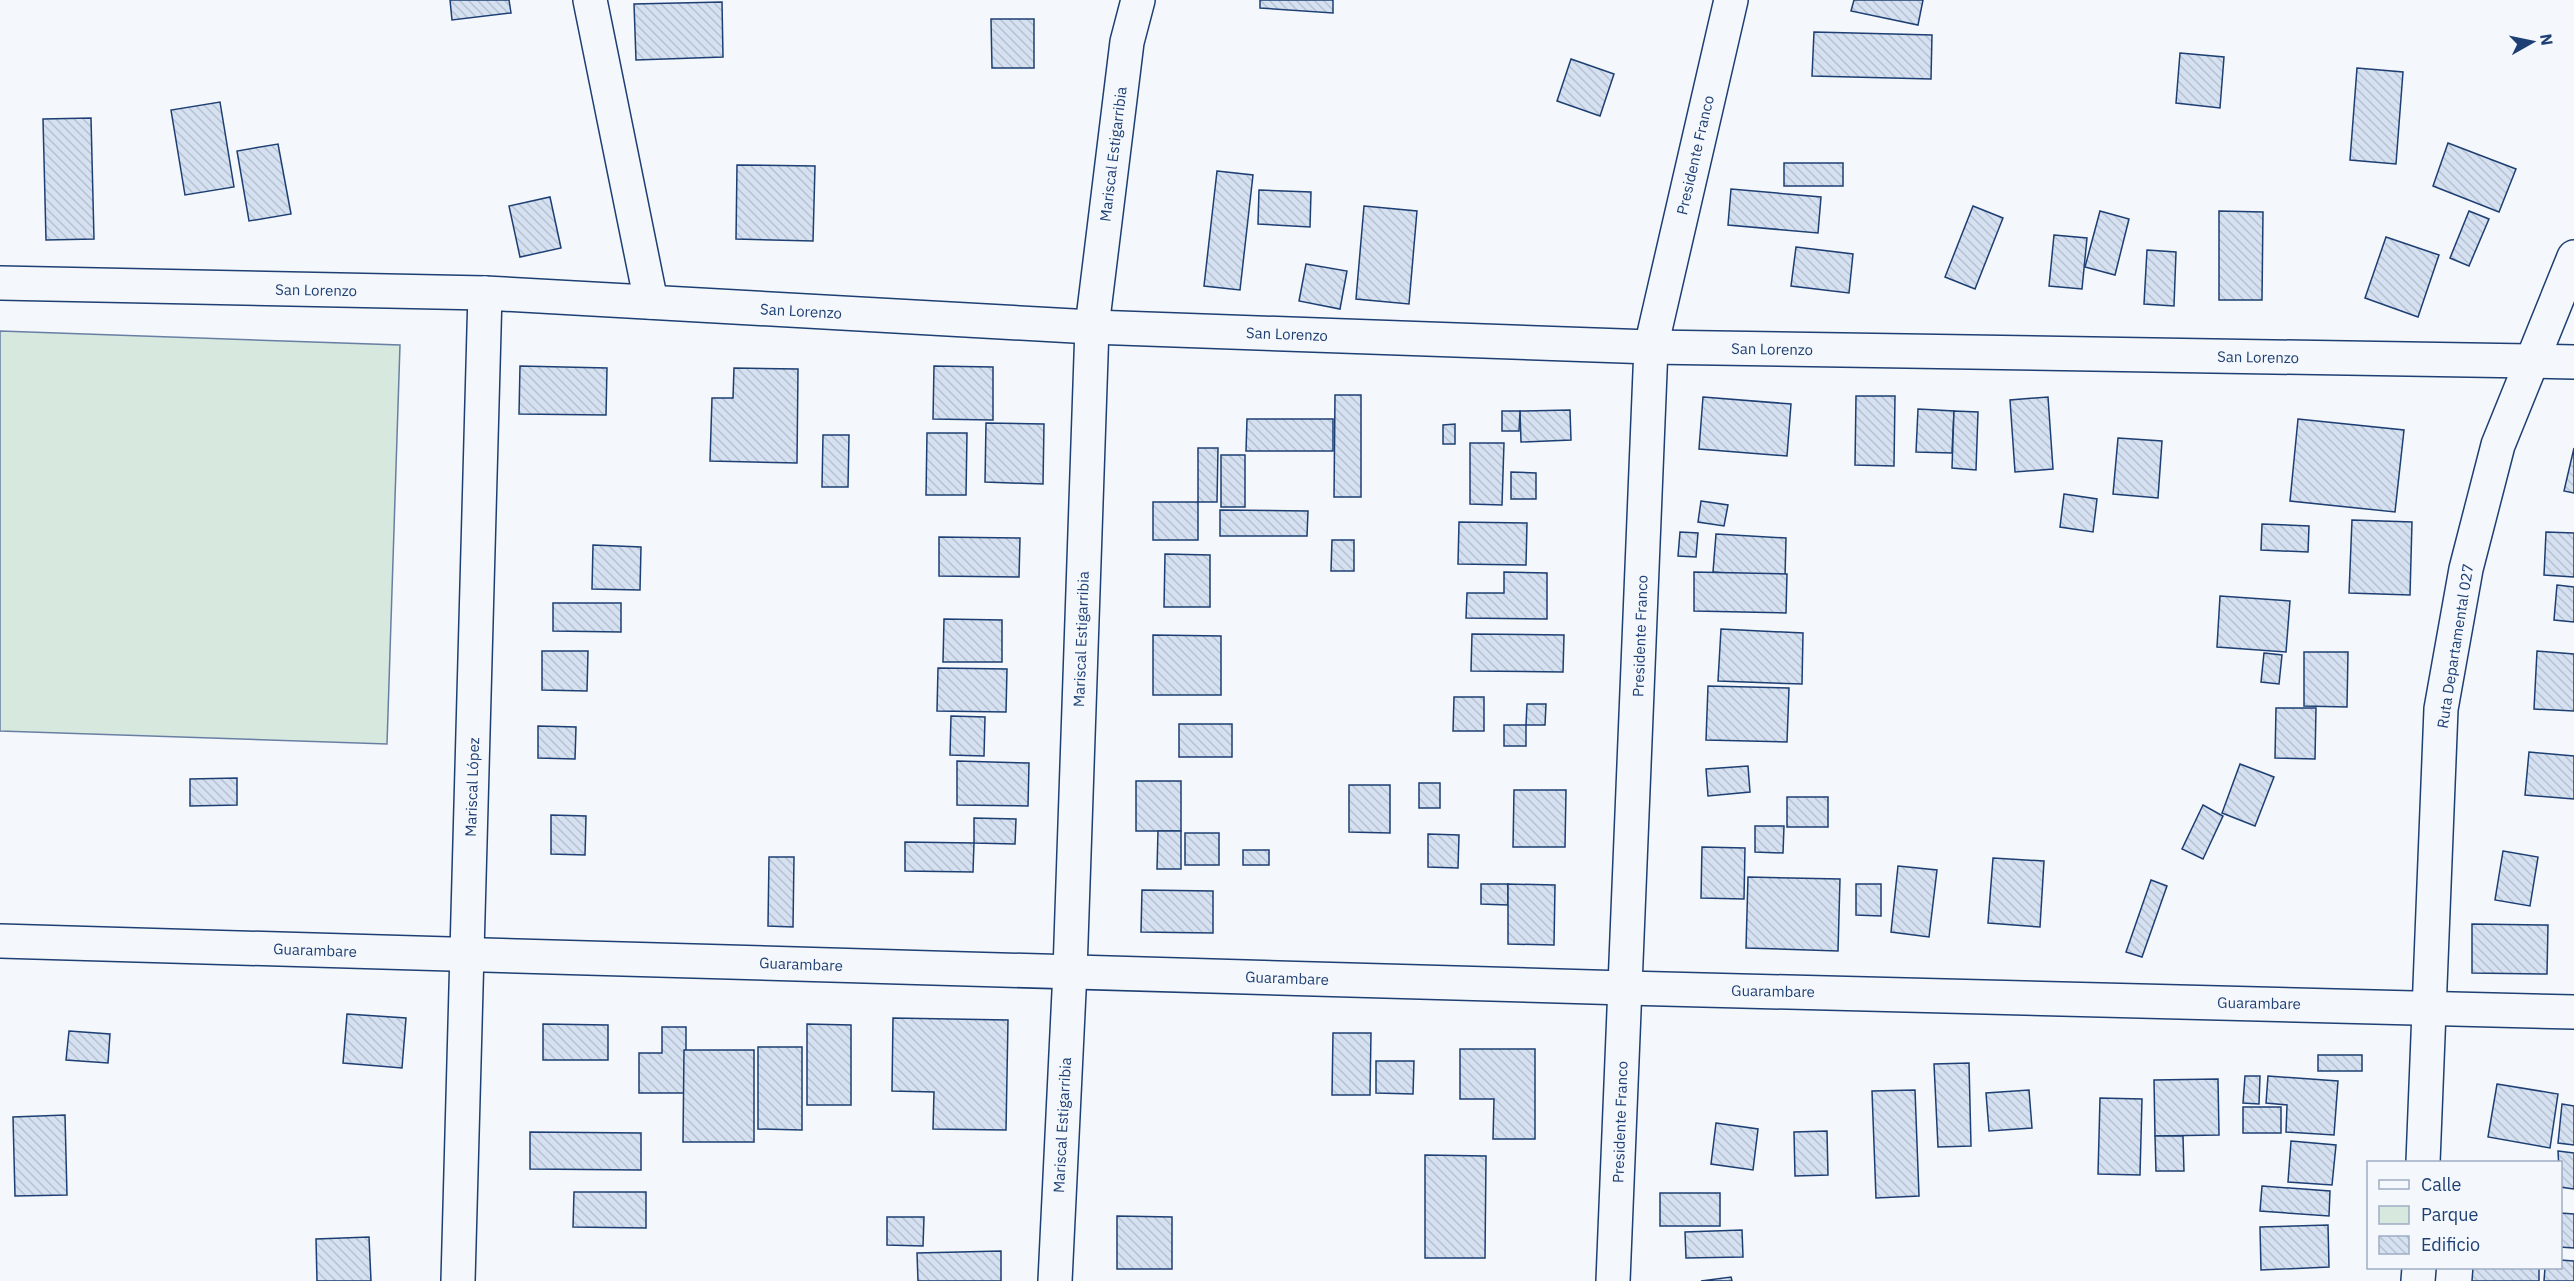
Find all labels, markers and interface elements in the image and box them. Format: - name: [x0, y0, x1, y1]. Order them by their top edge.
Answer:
- north arrow: [2502, 12, 2562, 72]
- text: N: [2536, 32, 2558, 47]
- street label: Mariscal Estigarribia: [1095, 85, 1131, 223]
- street label: Presidente Franco: [1672, 93, 1718, 217]
- street label: San Lorenzo: [275, 280, 357, 300]
- street label: San Lorenzo: [760, 299, 842, 323]
- street label: San Lorenzo: [1246, 323, 1328, 345]
- street label: San Lorenzo: [1731, 339, 1813, 359]
- street label: San Lorenzo: [2217, 347, 2299, 367]
- street label: Ruta Departamental 027: [2433, 562, 2477, 730]
- street label: Mariscal Estigarribia: [1069, 571, 1093, 707]
- street label: Presidente Franco: [1628, 575, 1652, 697]
- street label: Mariscal López: [461, 737, 483, 837]
- street label: Guarambare: [273, 939, 357, 961]
- street label: Guarambare: [759, 953, 843, 975]
- street label: Guarambare: [1245, 967, 1329, 989]
- street label: Guarambare: [1731, 981, 1815, 1001]
- street label: Guarambare: [2217, 993, 2301, 1013]
- street label: Mariscal Estigarribia: [1049, 1057, 1075, 1193]
- street label: Presidente Franco: [1608, 1061, 1632, 1183]
- legend: [2367, 1161, 2562, 1269]
- text: Calle: [2421, 1173, 2461, 1196]
- text: Parque: [2421, 1203, 2479, 1226]
- text: Edificio: [2421, 1233, 2480, 1256]

